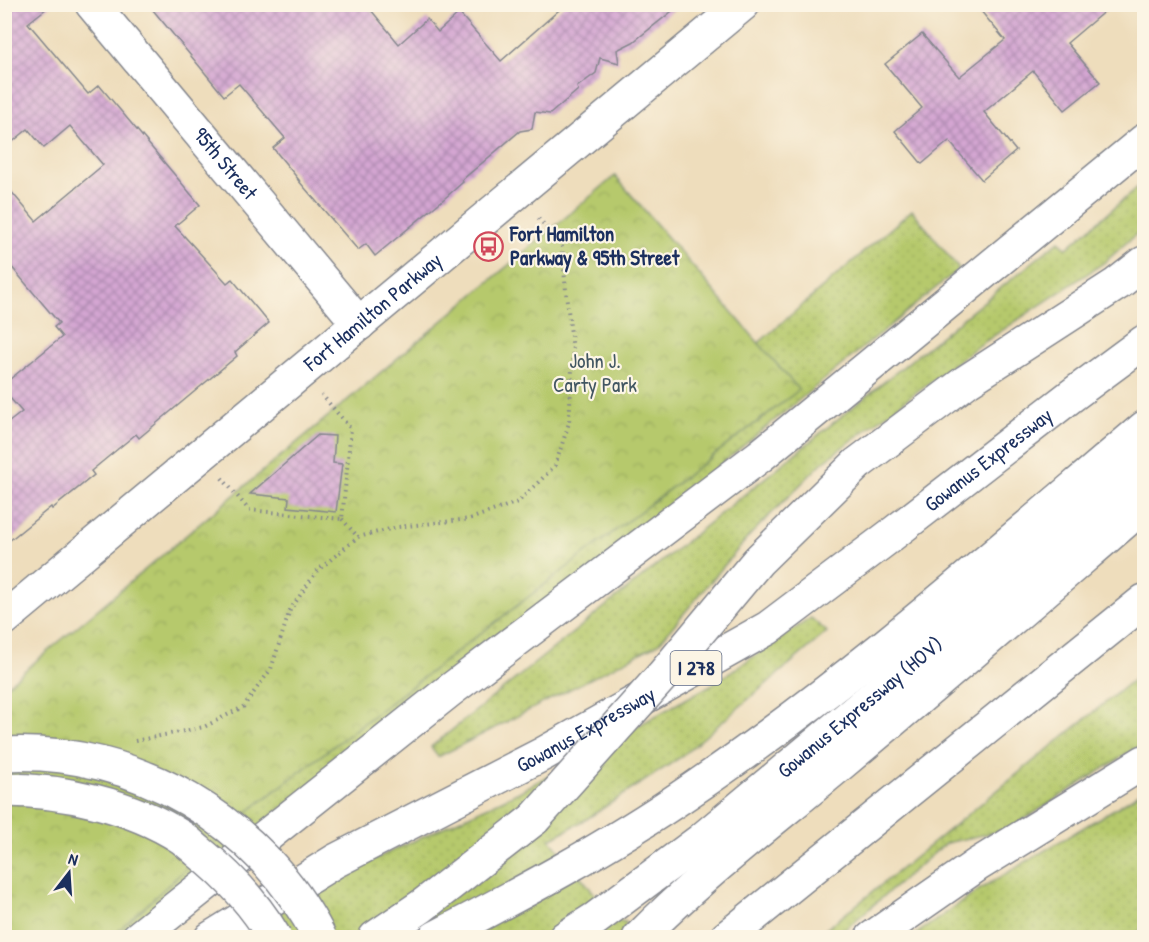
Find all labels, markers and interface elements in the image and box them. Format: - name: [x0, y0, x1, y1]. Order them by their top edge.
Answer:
- street label: 95th Street: [187, 121, 265, 206]
- place label: Fort Hamilton Parkway & 95th Street: [509, 219, 680, 273]
- bus stop icon: Fort Hamilton Parkway & 95th Street: [473, 230, 505, 262]
- street label: Fort Hamilton Parkway: [297, 246, 448, 378]
- park label: John J. Carty Park: [553, 346, 637, 399]
- street label: Gowanus Expressway: [918, 401, 1058, 518]
- street label: Gowanus Expressway (HOV): [771, 629, 949, 785]
- road number: I 278: [670, 651, 722, 685]
- street label: Gowanus Expressway: [511, 679, 660, 779]
- north arrow: [39, 843, 99, 903]
- text: N: [66, 847, 81, 871]

